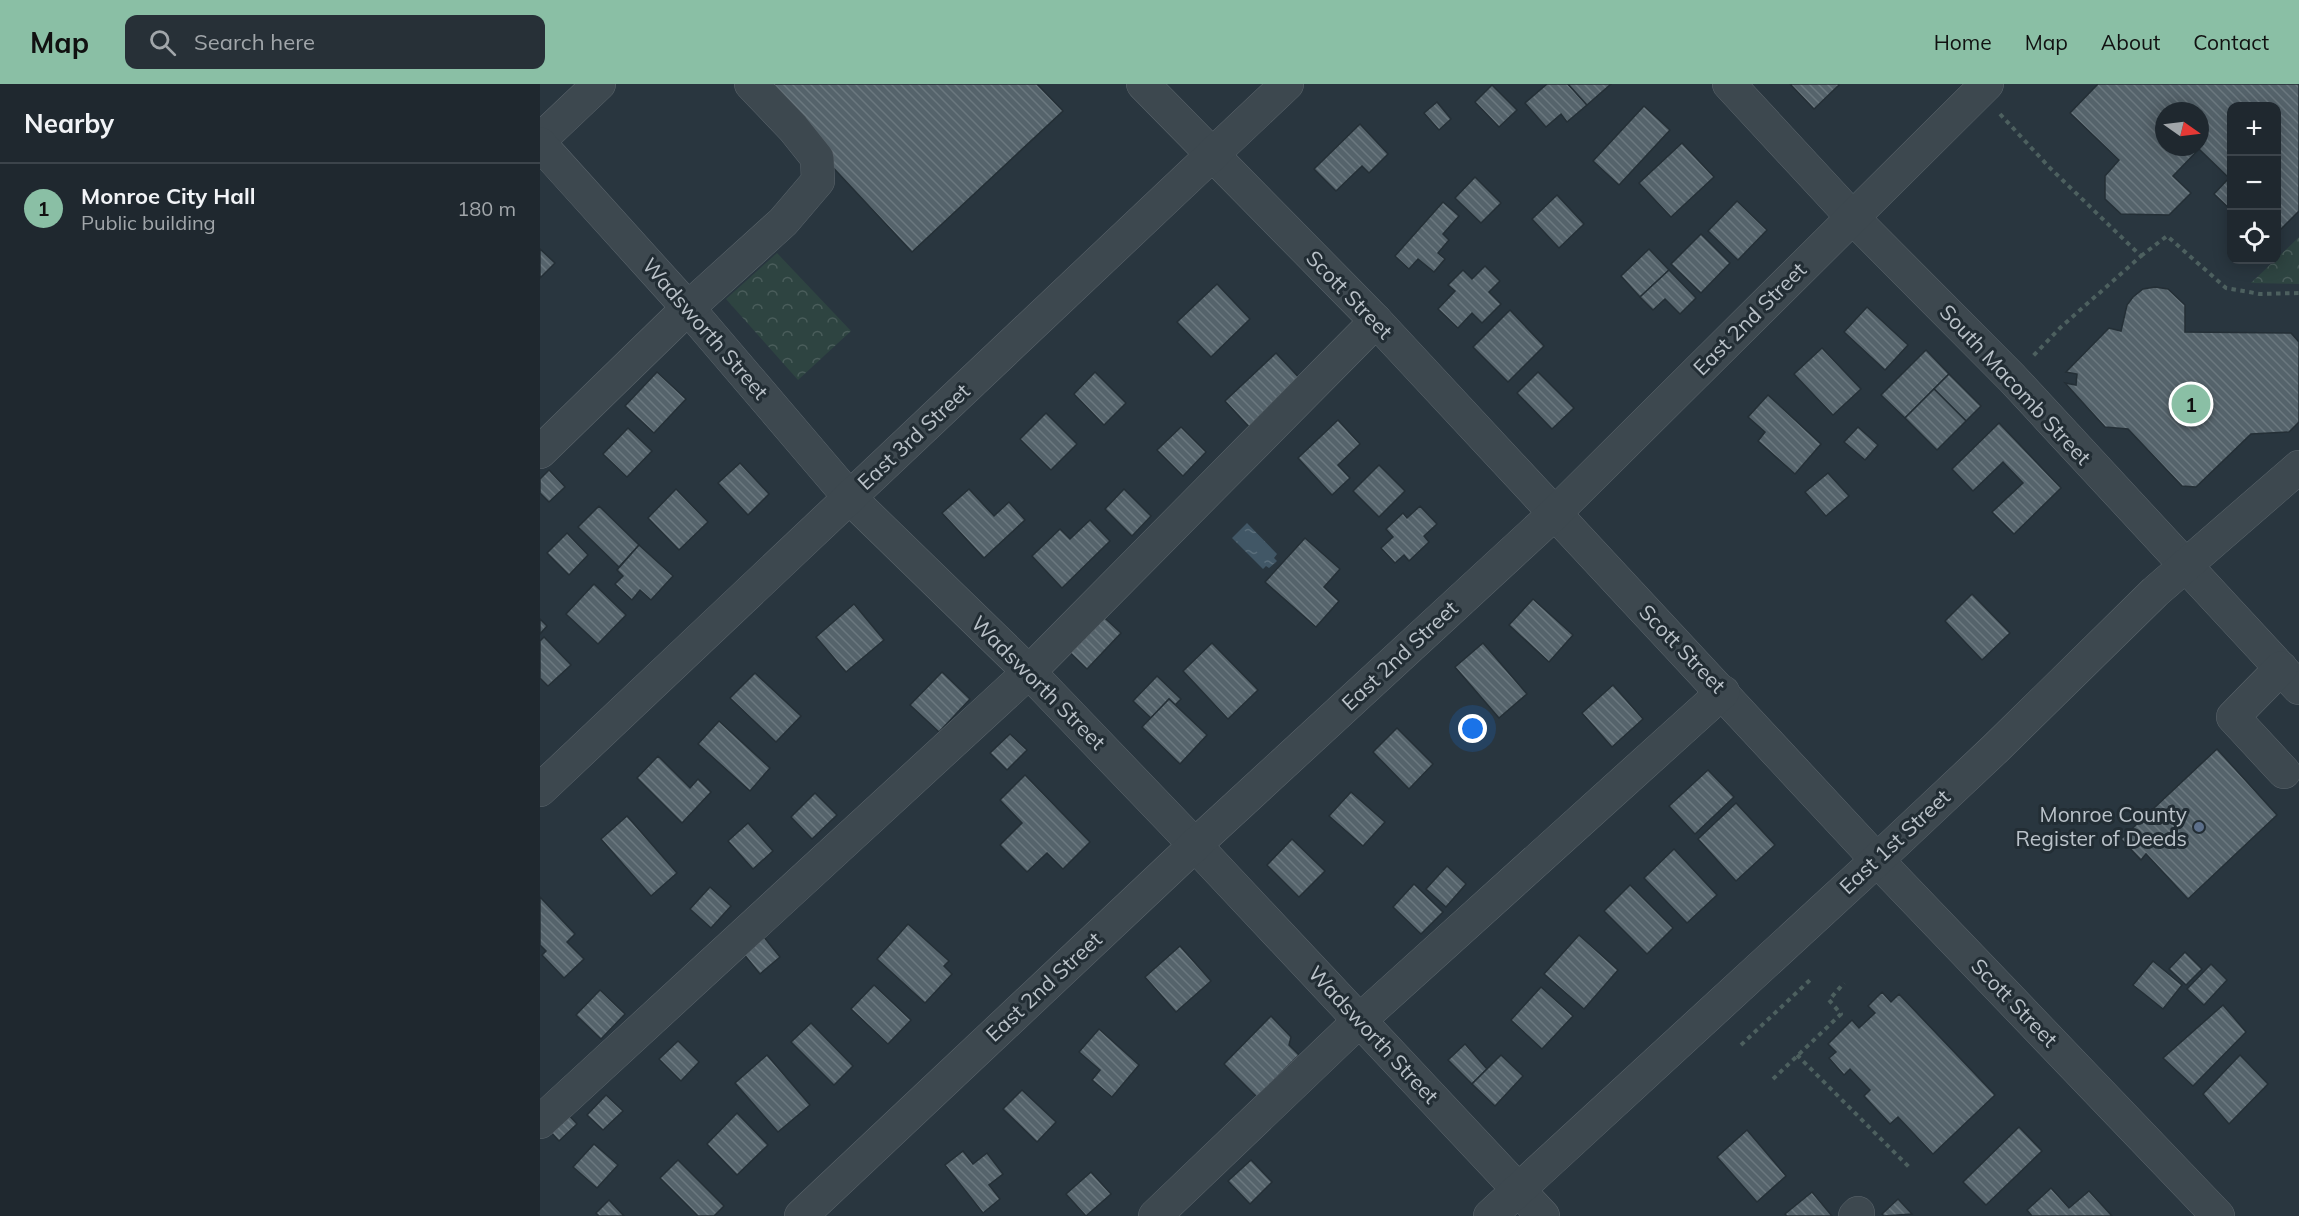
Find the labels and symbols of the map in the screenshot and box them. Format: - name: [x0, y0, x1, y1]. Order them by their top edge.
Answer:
- north arrow: [2155, 102, 2209, 156]
- street label: Scott Street: [1301, 245, 1398, 344]
- street label: Wadsworth Street: [637, 252, 774, 404]
- street label: East 2nd Street: [1687, 256, 1811, 380]
- street label: South Macomb Street: [1935, 299, 2097, 470]
- street label: East 3rd Street: [852, 378, 975, 495]
- pin: 1: [2172, 382, 2210, 426]
- street label: East 2nd Street: [1336, 595, 1463, 716]
- street label: Scott Street: [1634, 599, 1731, 698]
- street label: Wadsworth Street: [966, 610, 1111, 755]
- your location: [1458, 714, 1487, 743]
- street label: East 1st Street: [1834, 783, 1955, 899]
- place label: Monroe County Register of Deeds: [2016, 801, 2187, 851]
- marker: Monroe County Register of Deeds: [2192, 820, 2206, 834]
- street label: East 2nd Street: [980, 926, 1107, 1047]
- street label: Scott Street: [1966, 953, 2063, 1052]
- street label: Wadsworth Street: [1303, 960, 1444, 1109]

